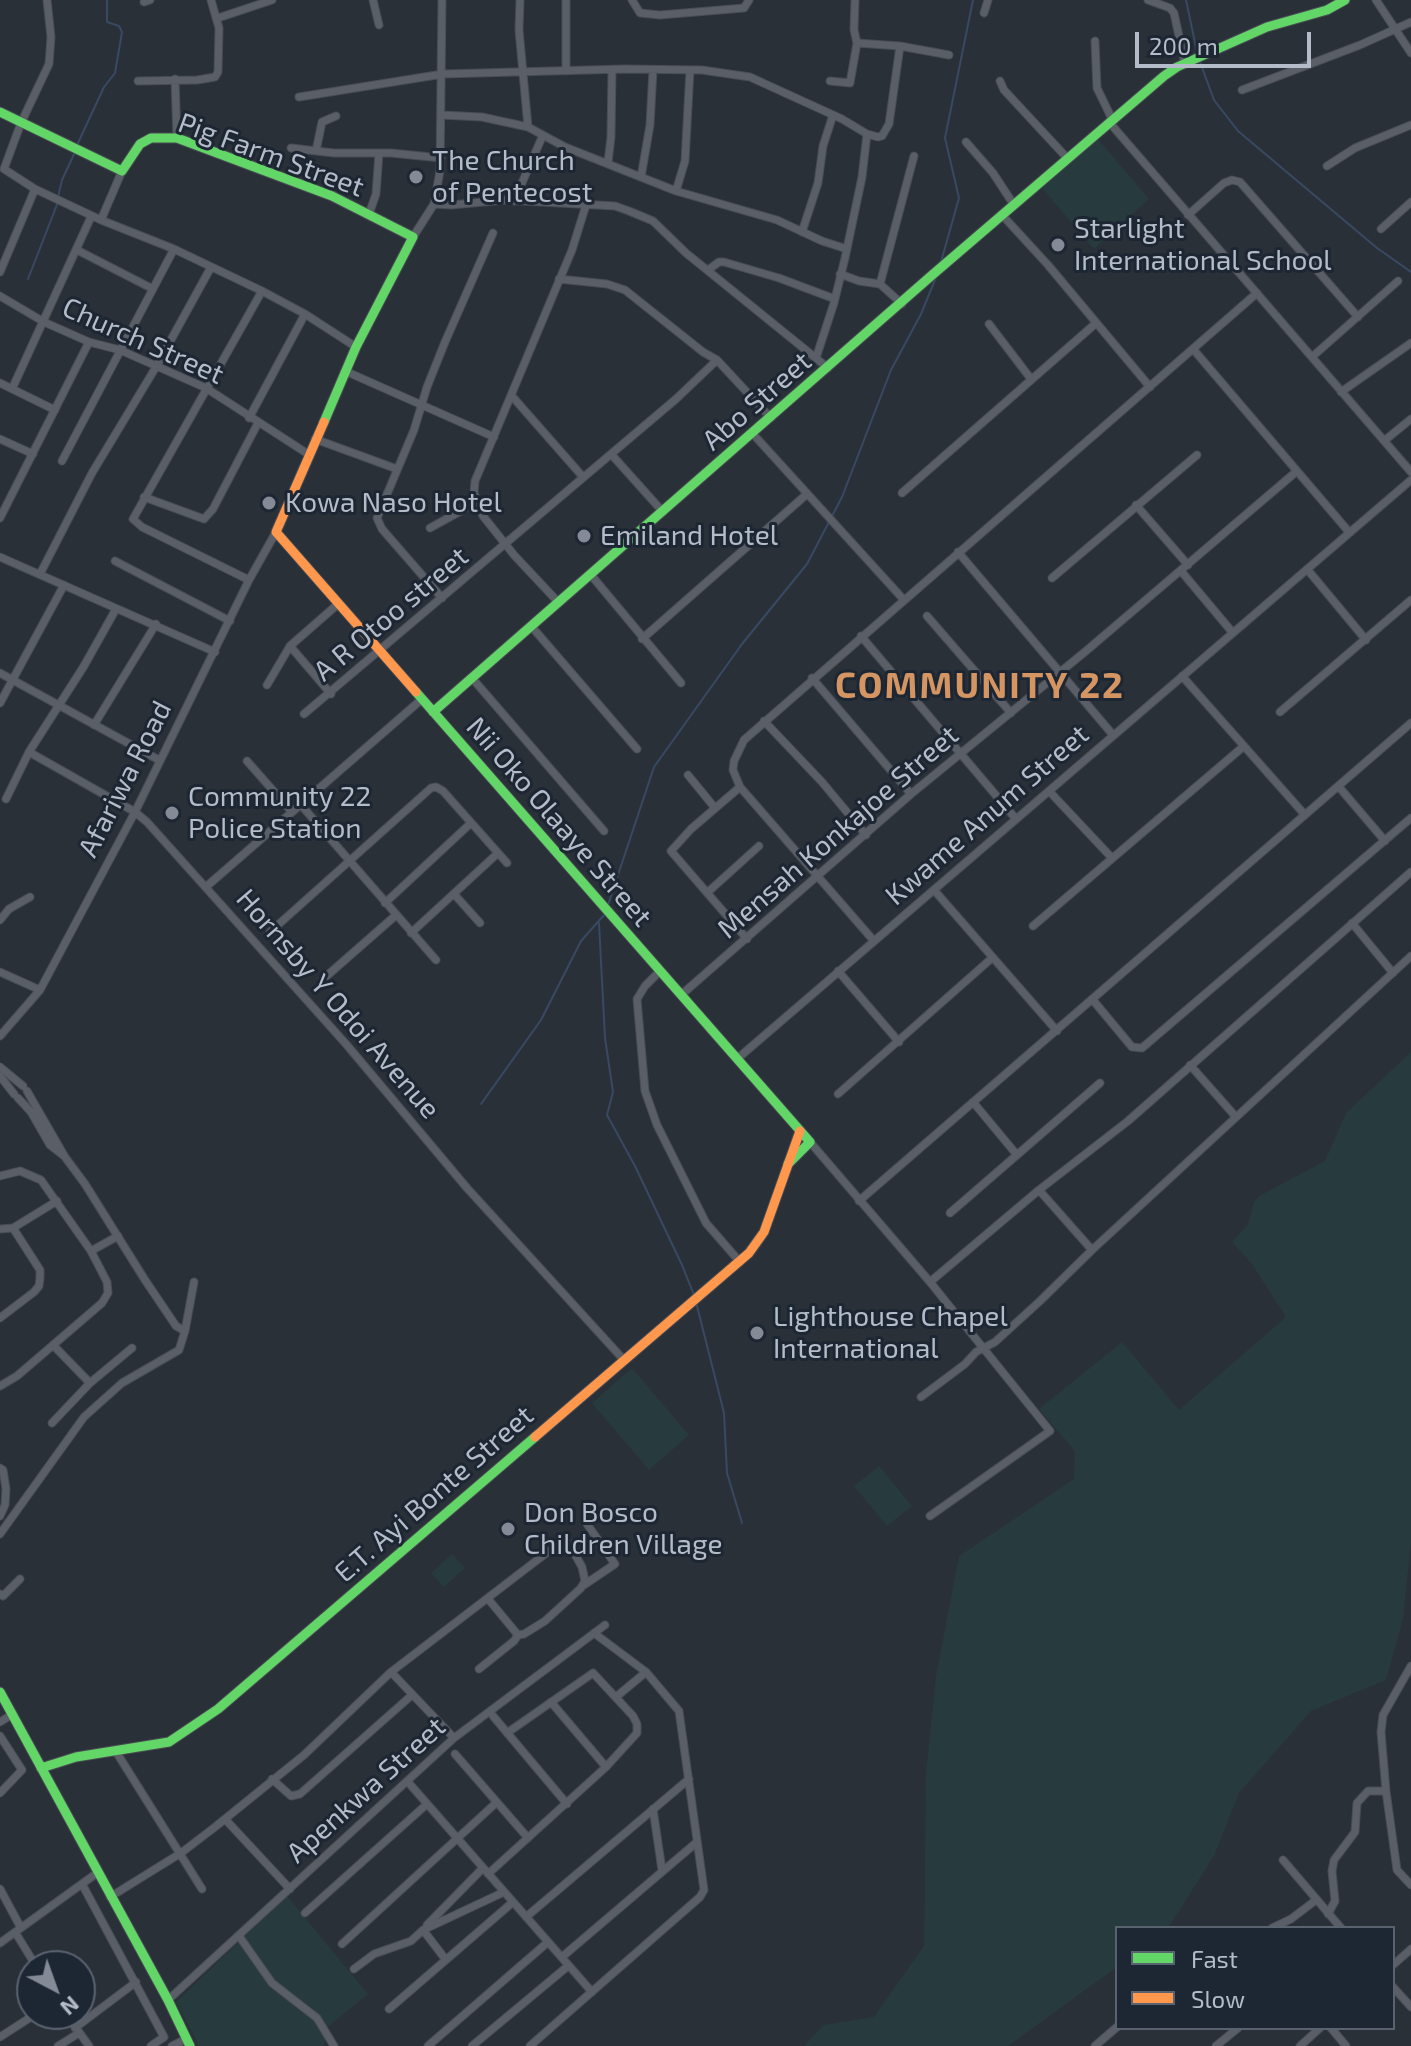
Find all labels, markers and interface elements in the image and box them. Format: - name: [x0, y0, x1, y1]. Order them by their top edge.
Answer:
- scale bar: [1139, 16, 1315, 66]
- text: 200 m: [1149, 31, 1218, 60]
- street label: Pig Farm Street: [174, 106, 368, 204]
- place label: The Church of Pentecost: [432, 144, 592, 210]
- marker: The Church of Pentecost: [407, 168, 425, 186]
- place label: Starlight International School: [1074, 212, 1332, 278]
- marker: Starlight International School: [1049, 236, 1067, 254]
- street label: Church Street: [57, 290, 229, 392]
- street label: Abo Street: [696, 345, 818, 457]
- place label: Kowa Naso Hotel: [285, 486, 502, 520]
- marker: Kowa Naso Hotel: [260, 494, 278, 512]
- place label: Emiland Hotel: [600, 519, 778, 553]
- marker: Emiland Hotel: [575, 527, 593, 545]
- street label: A R Otoo street: [307, 540, 475, 688]
- district label: COMMUNITY 22: [835, 664, 1125, 708]
- street label: Afariwa Road: [71, 695, 179, 863]
- street label: Nii Oko Olaaye Street: [459, 711, 659, 933]
- street label: Mensah Konkajoe Street: [711, 718, 965, 946]
- street label: Kwame Anum Street: [879, 718, 1095, 912]
- place label: Community 22 Police Station: [188, 780, 371, 846]
- marker: Community 22 Police Station: [163, 804, 181, 822]
- street label: Hornsby Y Odoi Avenue: [229, 882, 447, 1126]
- place label: Lighthouse Chapel International: [773, 1300, 1008, 1366]
- marker: Lighthouse Chapel International: [748, 1324, 766, 1342]
- street label: E.T. Ayi Bonte Street: [328, 1399, 540, 1589]
- place label: Don Bosco Children Village: [524, 1496, 722, 1562]
- marker: Don Bosco Children Village: [499, 1520, 517, 1538]
- street label: Apenkwa Street: [280, 1710, 452, 1870]
- legend: [1115, 1926, 1395, 2030]
- text: Fast: [1191, 1944, 1238, 1973]
- north arrow: [16, 1950, 96, 2030]
- text: Slow: [1191, 1984, 1245, 2013]
- text: N: [56, 1992, 85, 2022]

